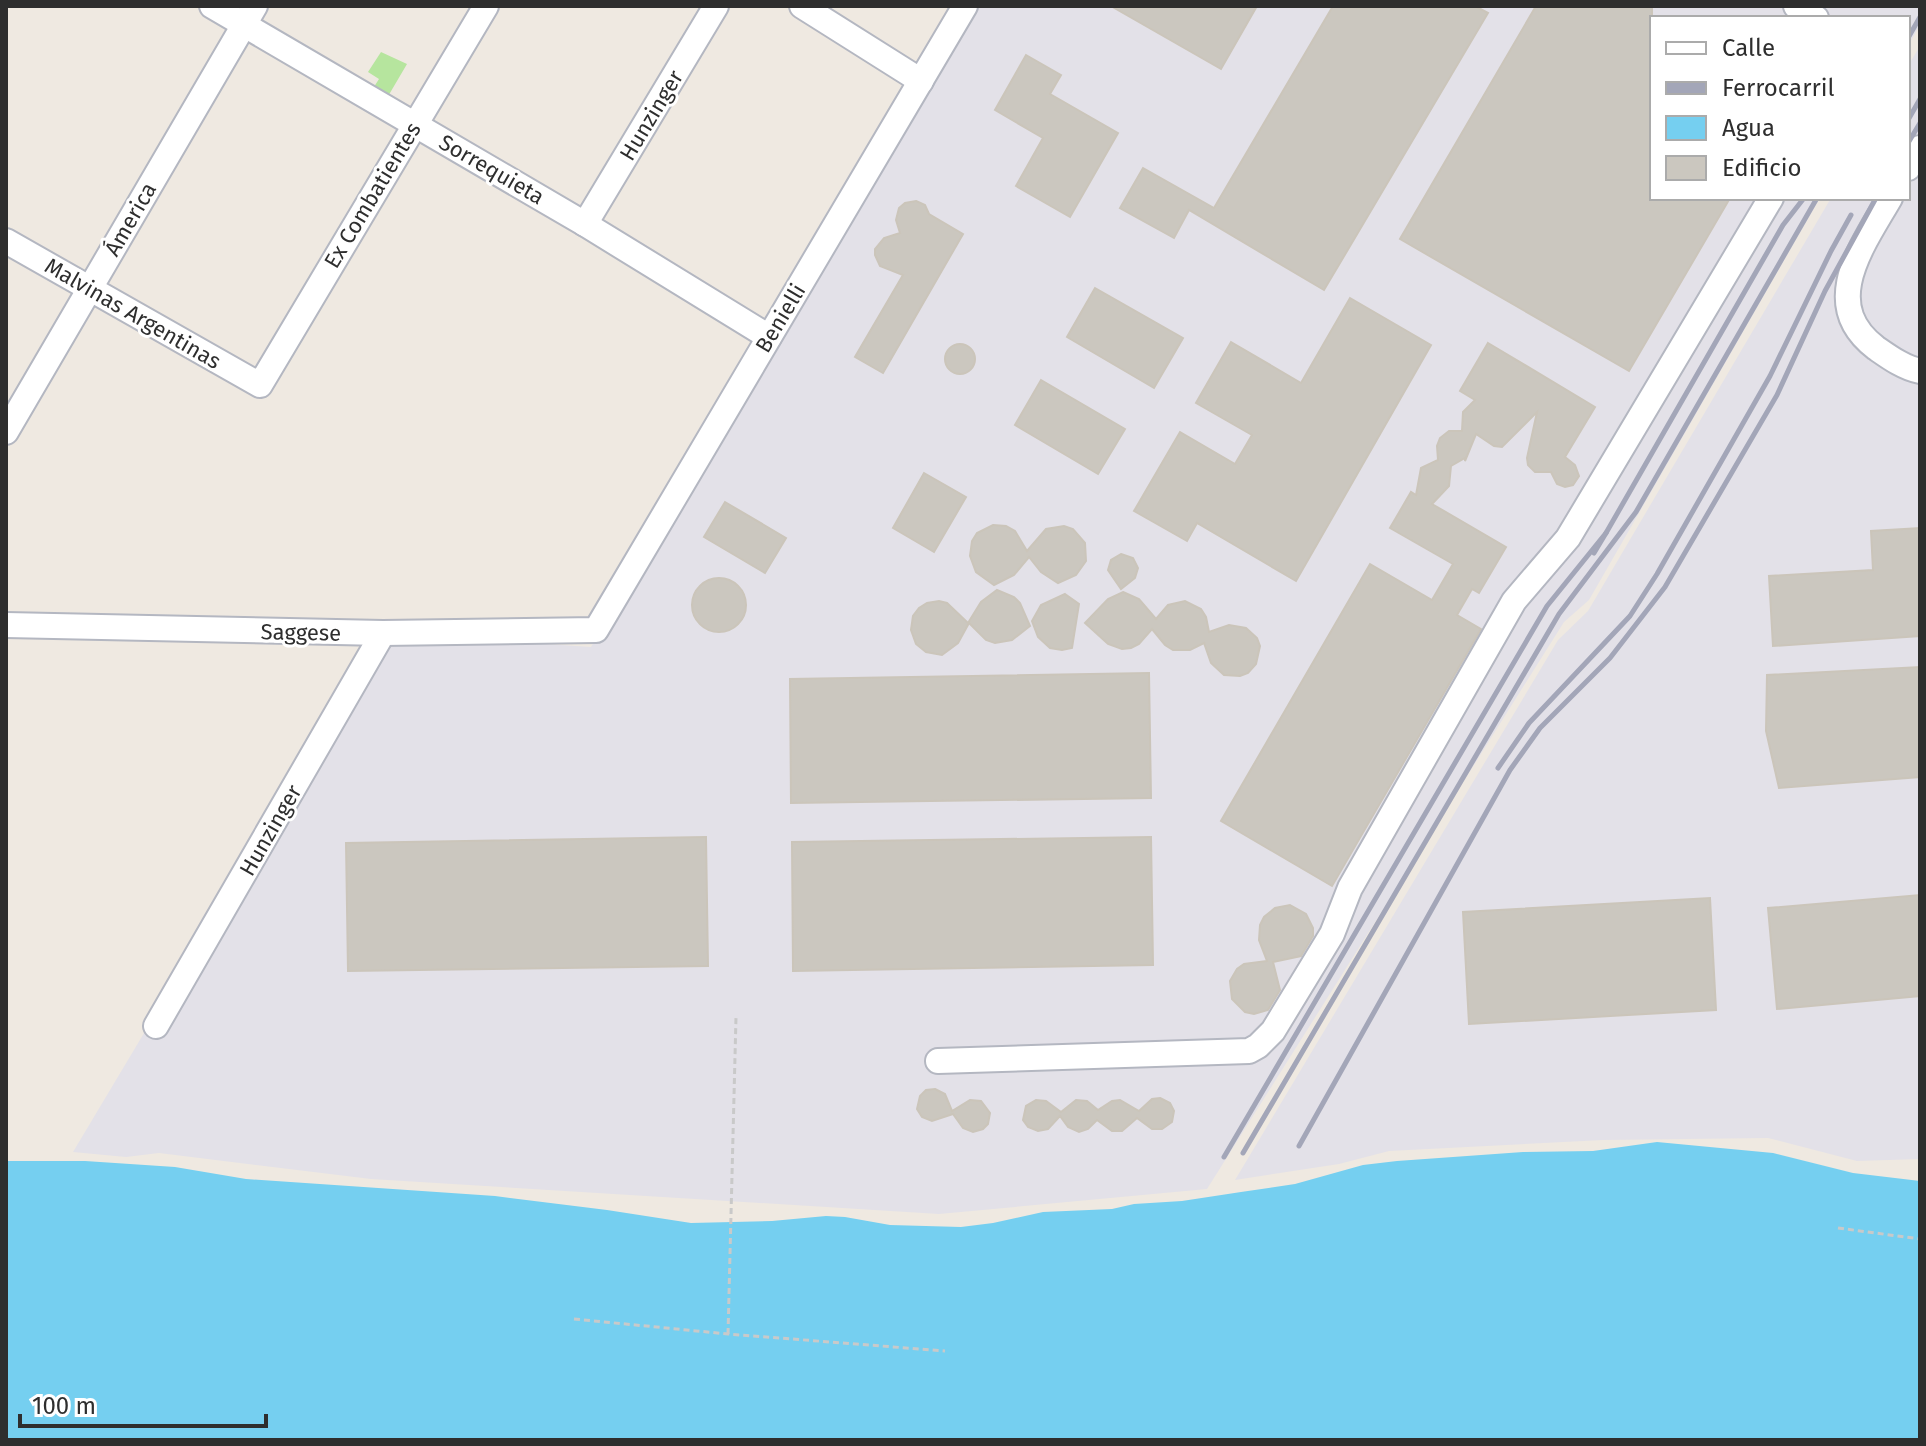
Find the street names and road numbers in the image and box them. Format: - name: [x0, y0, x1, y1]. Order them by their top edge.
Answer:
- street label: Hunzinger: [614, 65, 689, 165]
- street label: Ex Combatientes: [318, 117, 427, 273]
- street label: Sorrequieta: [434, 128, 549, 210]
- street label: Ámerica: [99, 178, 162, 261]
- street label: Malvinas Argentinas: [40, 252, 226, 375]
- street label: Benielli: [749, 279, 811, 358]
- street label: Saggese: [260, 618, 341, 647]
- street label: Hunzinger: [234, 779, 308, 881]

